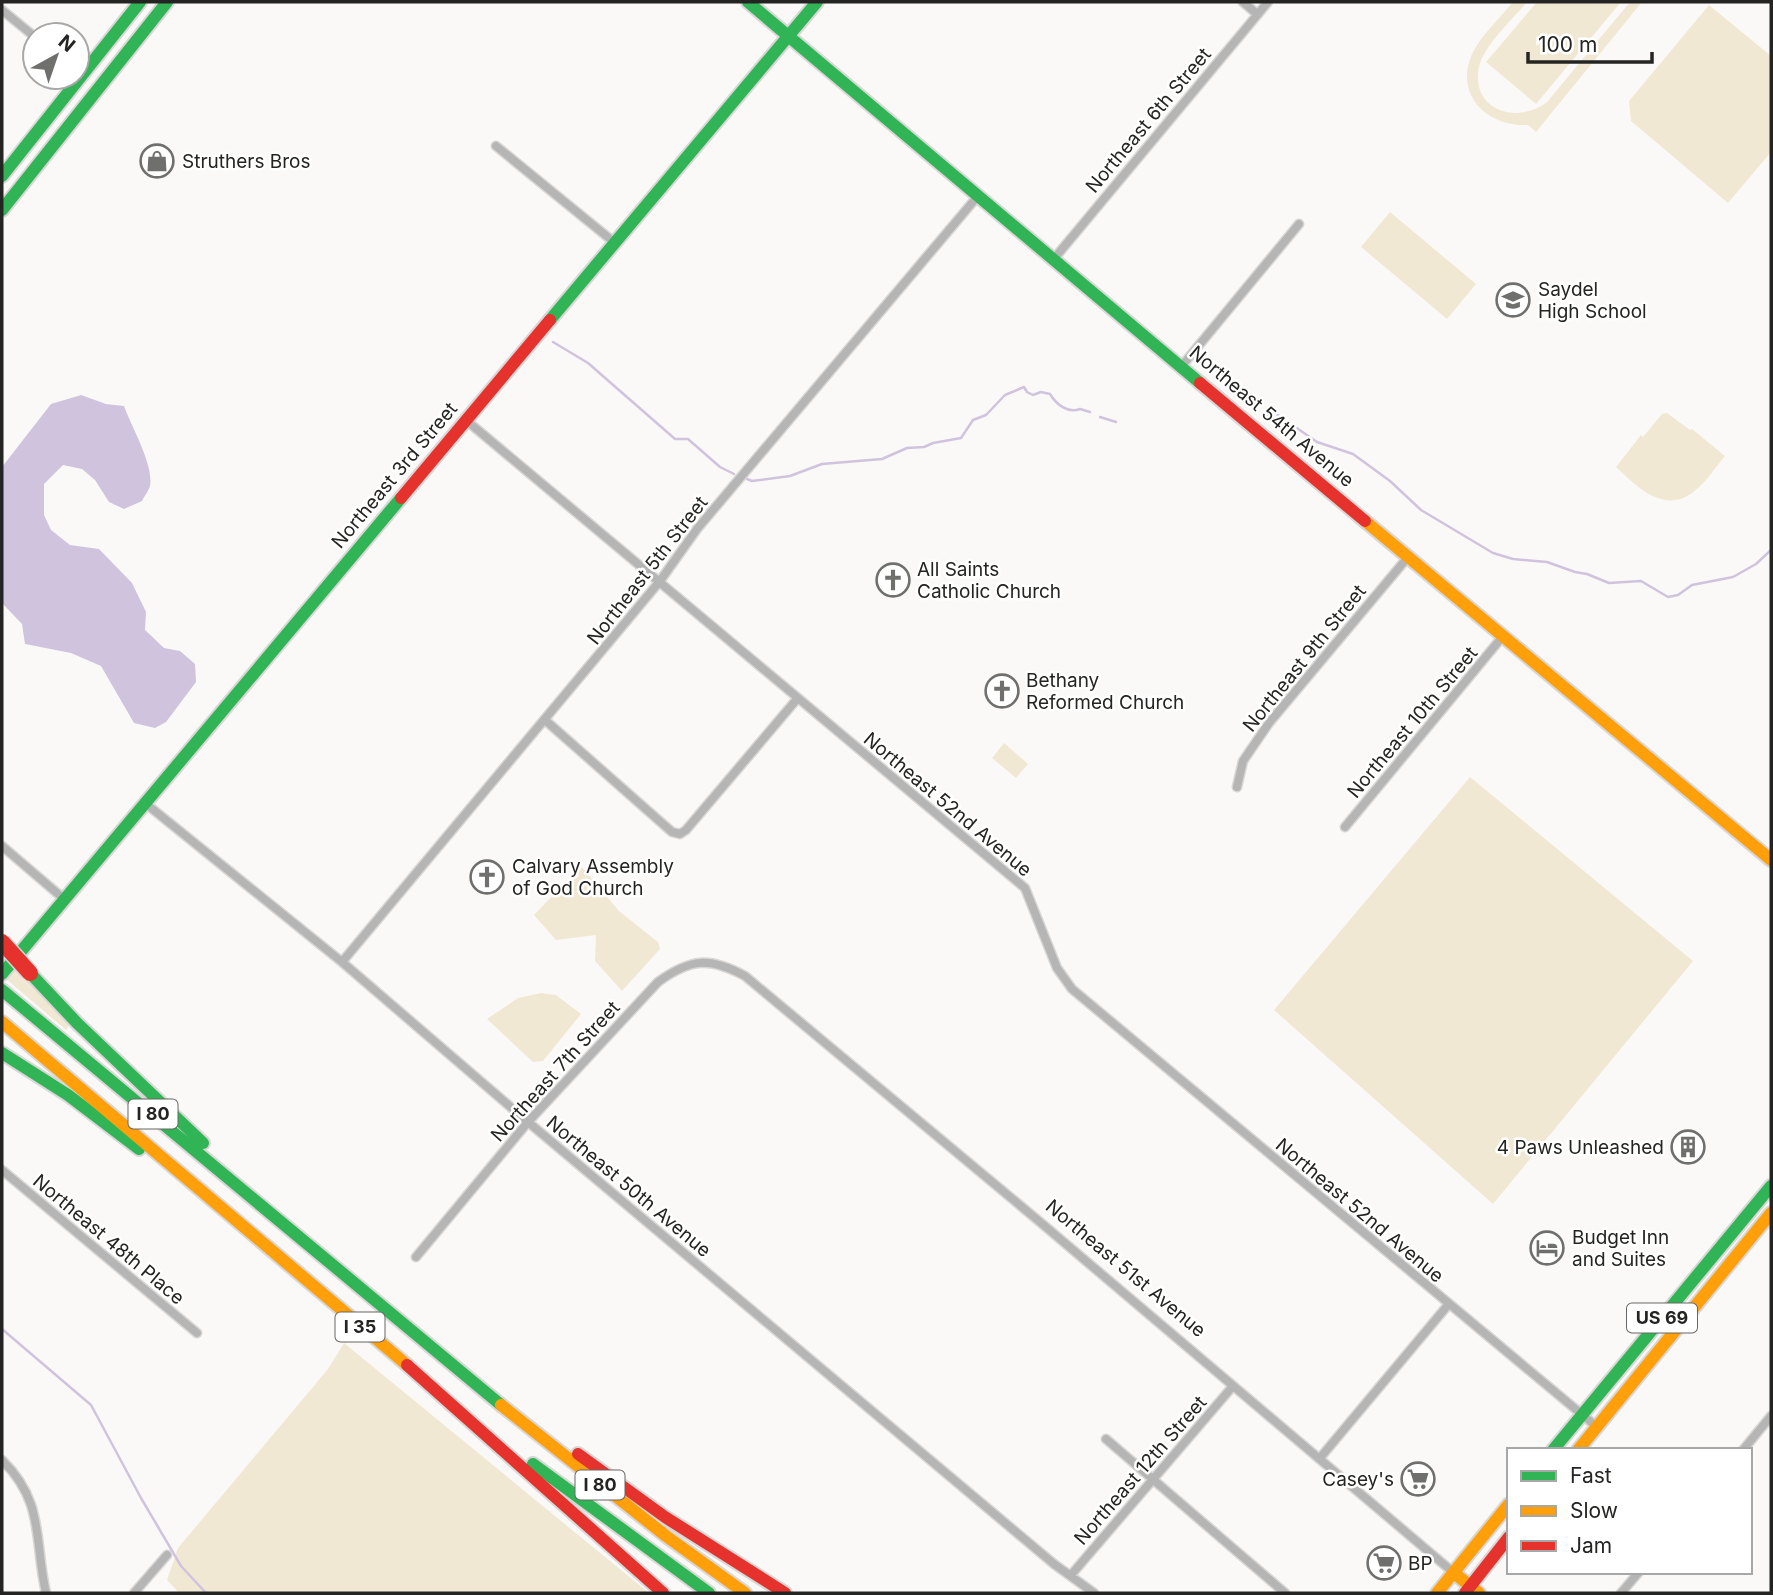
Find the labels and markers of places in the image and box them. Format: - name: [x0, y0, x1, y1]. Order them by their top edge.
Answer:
- shop icon: Struthers Bros: [138, 142, 176, 180]
- place label: Struthers Bros: [182, 150, 311, 173]
- place label: Saydel High School: [1538, 278, 1647, 323]
- school or university icon: Saydel High School: [1494, 281, 1532, 319]
- place label: All Saints Catholic Church: [917, 558, 1061, 603]
- church icon: All Saints Catholic Church: [874, 561, 912, 599]
- place label: Bethany Reformed Church: [1026, 669, 1184, 714]
- church icon: Bethany Reformed Church: [983, 672, 1021, 710]
- place label: Calvary Assembly of God Church: [512, 855, 674, 900]
- church icon: Calvary Assembly of God Church: [468, 858, 506, 896]
- building icon: 4 Paws Unleashed: [1669, 1128, 1707, 1166]
- place label: 4 Paws Unleashed: [1497, 1136, 1664, 1159]
- place label: Budget Inn and Suites: [1572, 1226, 1669, 1271]
- hotel icon: Budget Inn and Suites: [1528, 1229, 1566, 1267]
- supermarket icon: Casey's: [1399, 1460, 1437, 1498]
- place label: Casey's: [1322, 1468, 1394, 1491]
- supermarket icon: BP: [1365, 1544, 1403, 1582]
- place label: BP: [1408, 1552, 1433, 1575]

